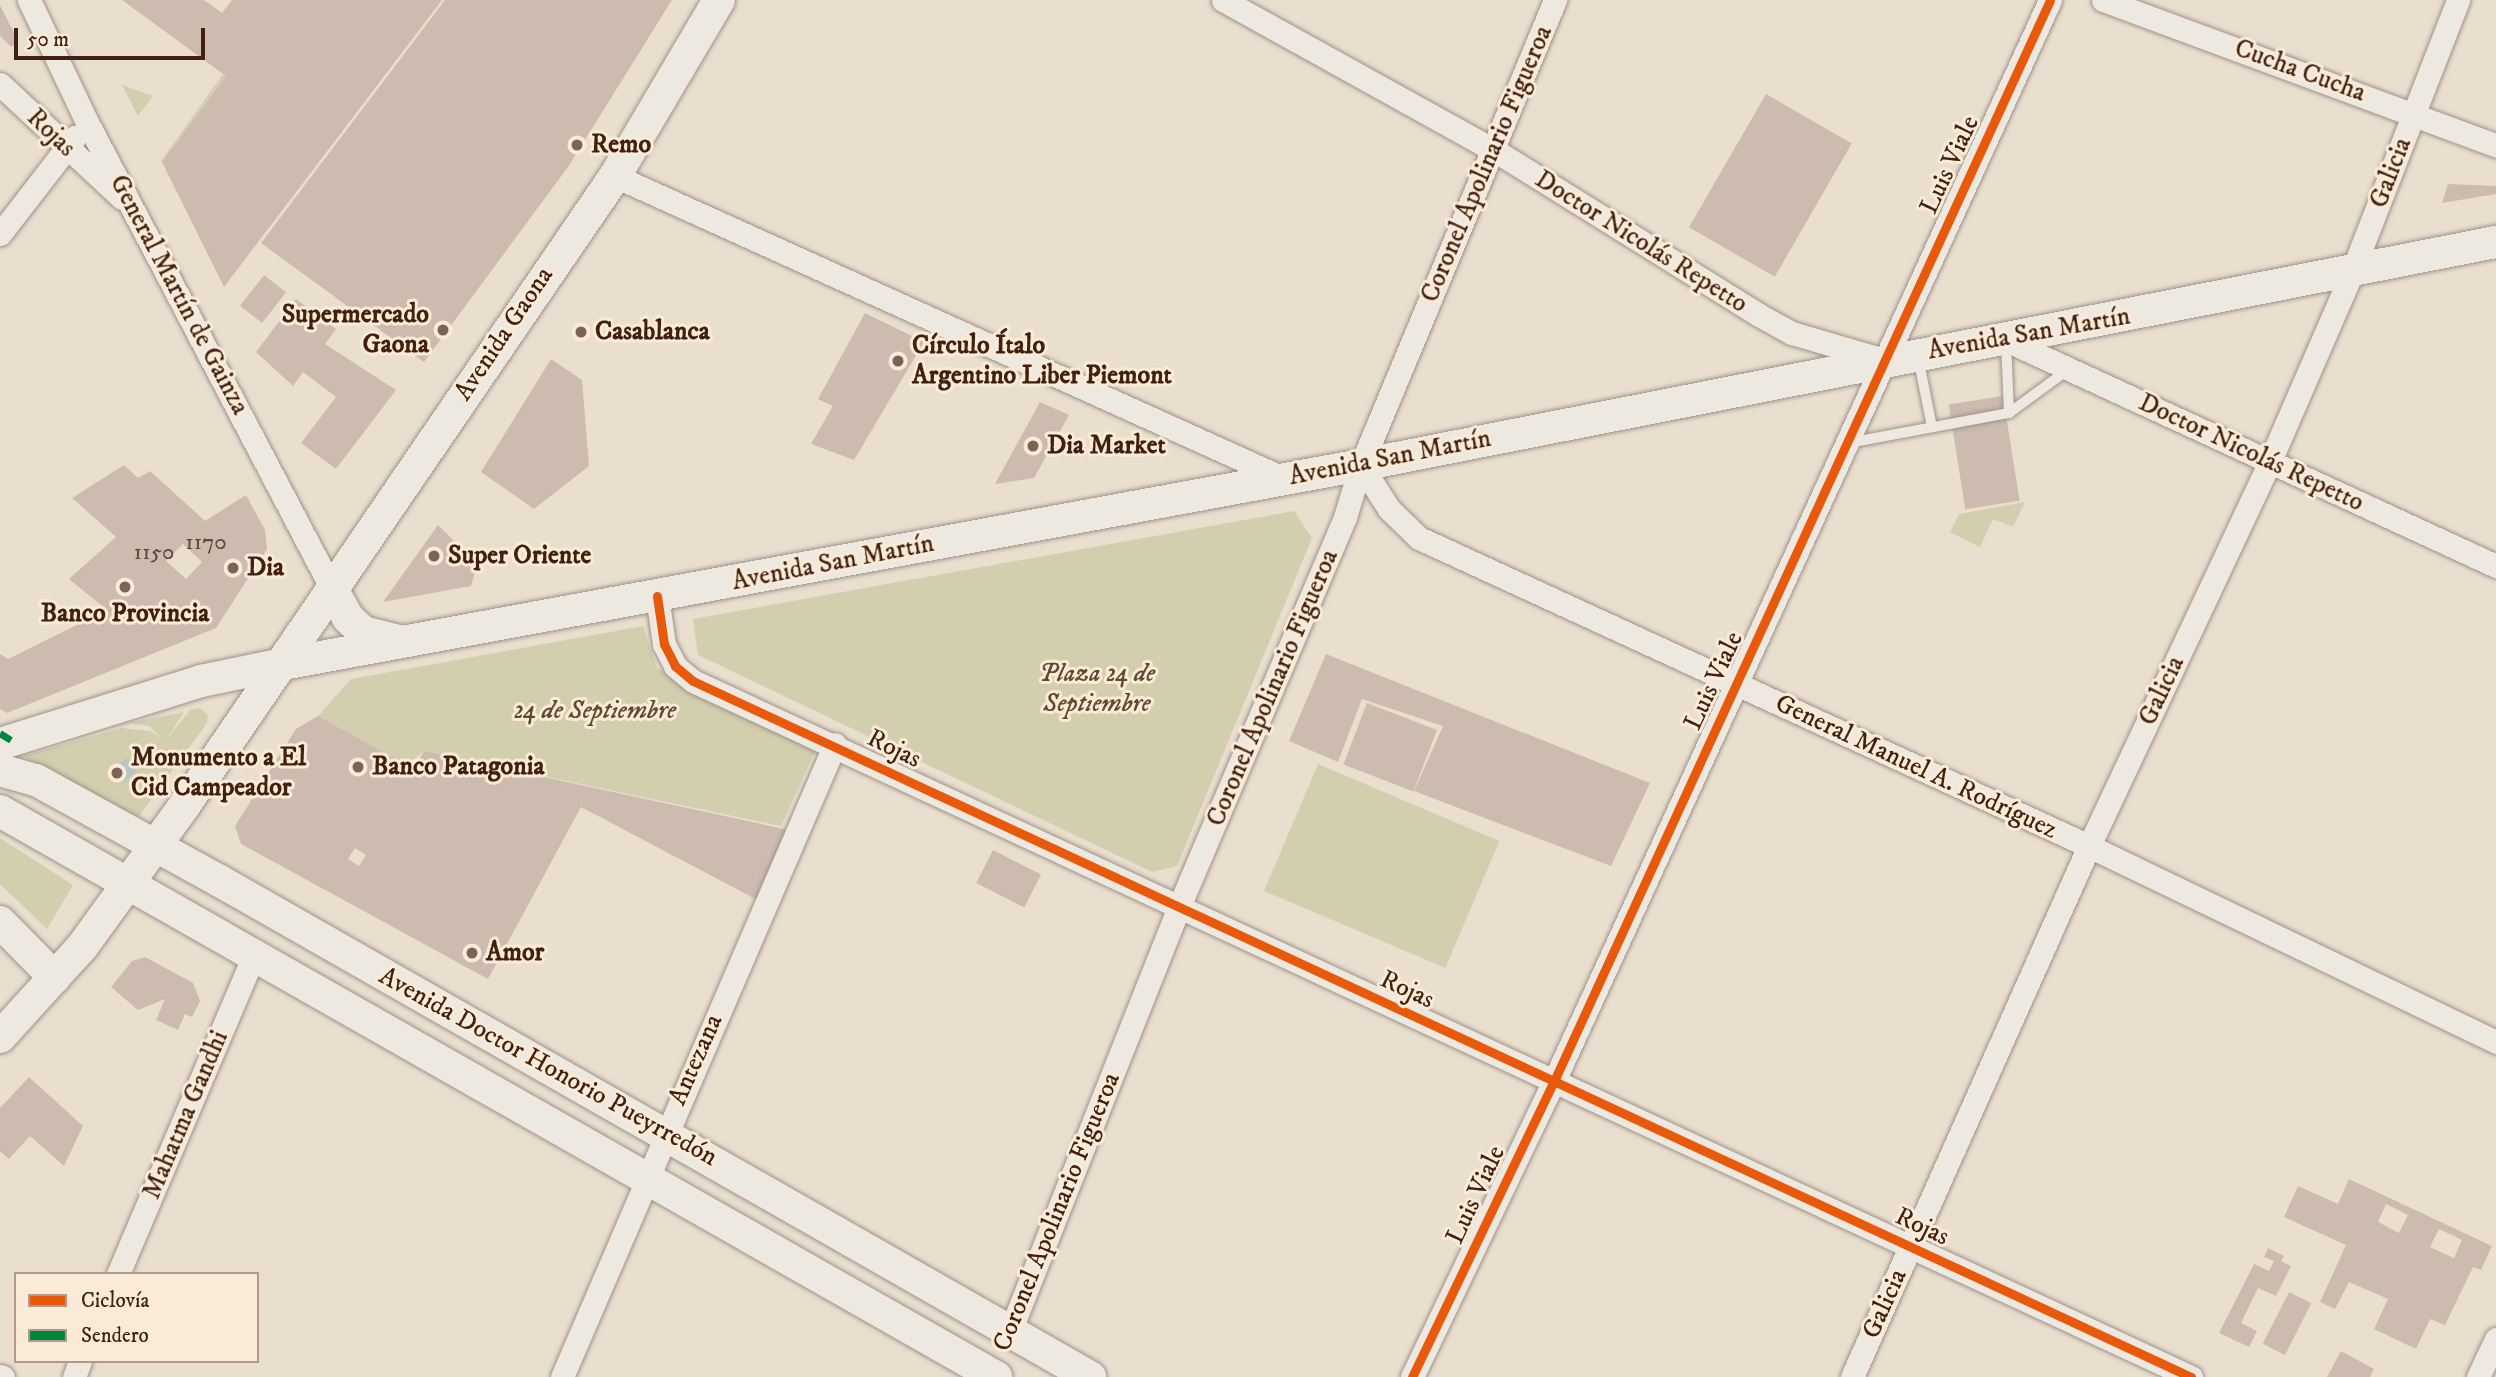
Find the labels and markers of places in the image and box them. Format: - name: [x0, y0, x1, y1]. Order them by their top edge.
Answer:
- place label: Remo: [591, 129, 651, 161]
- marker: Remo: [569, 137, 585, 153]
- place label: Supermercado Gaona: [282, 299, 429, 360]
- place label: Casablanca: [595, 316, 710, 348]
- marker: Supermercado Gaona: [435, 322, 451, 338]
- marker: Casablanca: [573, 324, 589, 340]
- place label: Círculo Ítalo Argentino Liber Piemont: [912, 330, 1172, 392]
- marker: Círculo Ítalo Argentino Liber Piemont: [890, 353, 906, 369]
- place label: Dia Market: [1047, 430, 1166, 462]
- marker: Dia Market: [1025, 438, 1041, 454]
- place label: Super Oriente: [448, 540, 591, 572]
- marker: Super Oriente: [426, 548, 442, 564]
- place label: Dia: [247, 552, 284, 584]
- marker: Dia: [225, 560, 241, 576]
- marker: Banco Provincia: [117, 579, 133, 595]
- place label: Banco Provincia: [41, 598, 209, 630]
- place label: Monumento a El Cid Campeador: [131, 742, 306, 804]
- place label: Banco Patagonia: [372, 751, 545, 783]
- marker: Banco Patagonia: [350, 759, 366, 775]
- marker: Monumento a El Cid Campeador: [109, 765, 125, 781]
- place label: Amor: [486, 937, 544, 969]
- marker: Amor: [464, 945, 480, 961]

